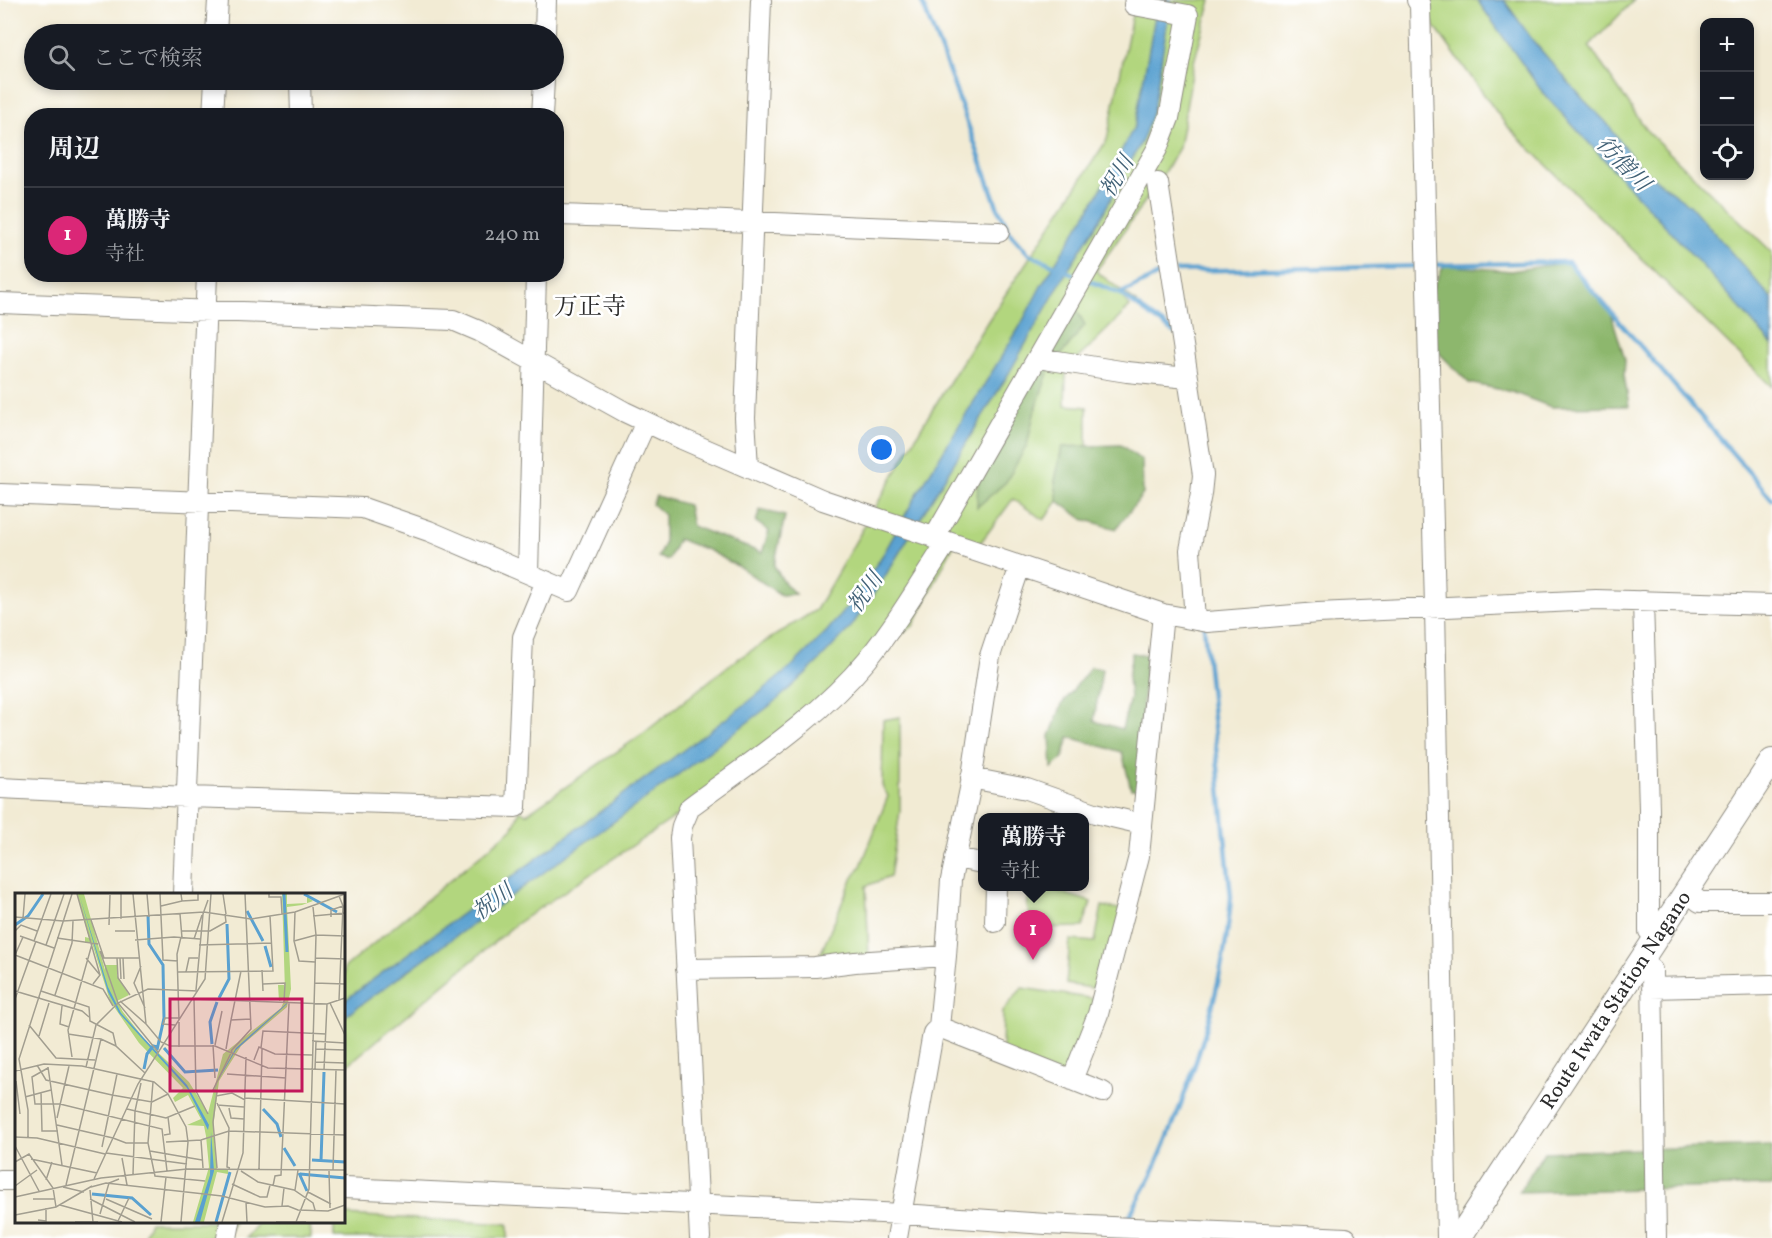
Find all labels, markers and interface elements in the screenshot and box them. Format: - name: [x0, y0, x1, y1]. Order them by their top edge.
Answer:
- map controls: [1700, 18, 1754, 180]
- button: +: [1700, 18, 1754, 72]
- search box: [24, 24, 564, 90]
- icon: search: [45, 41, 78, 74]
- text: ここで検索: [93, 44, 203, 75]
- button: −: [1700, 72, 1754, 126]
- button: locate: [1700, 126, 1754, 180]
- water label: 彷僧川: [1588, 130, 1658, 201]
- text: 周辺: [48, 132, 100, 168]
- water label: 祝川: [1094, 149, 1144, 204]
- text: 萬勝寺: [105, 206, 171, 237]
- text: 1: [63, 221, 72, 249]
- text: 240 m: [485, 221, 540, 249]
- text: 寺社: [105, 241, 145, 269]
- district label: 万正寺: [554, 291, 626, 325]
- your location: [867, 435, 896, 464]
- water label: 祝川: [841, 565, 893, 620]
- popup: [978, 813, 1089, 891]
- text: 萬勝寺: [1000, 823, 1067, 854]
- text: 寺社: [1000, 858, 1040, 886]
- water label: 祝川: [467, 876, 522, 929]
- street label: Route Iwata Station Nagano: [1534, 886, 1699, 1116]
- inset map: [15, 893, 345, 1223]
- pin: 1: [1014, 910, 1052, 960]

